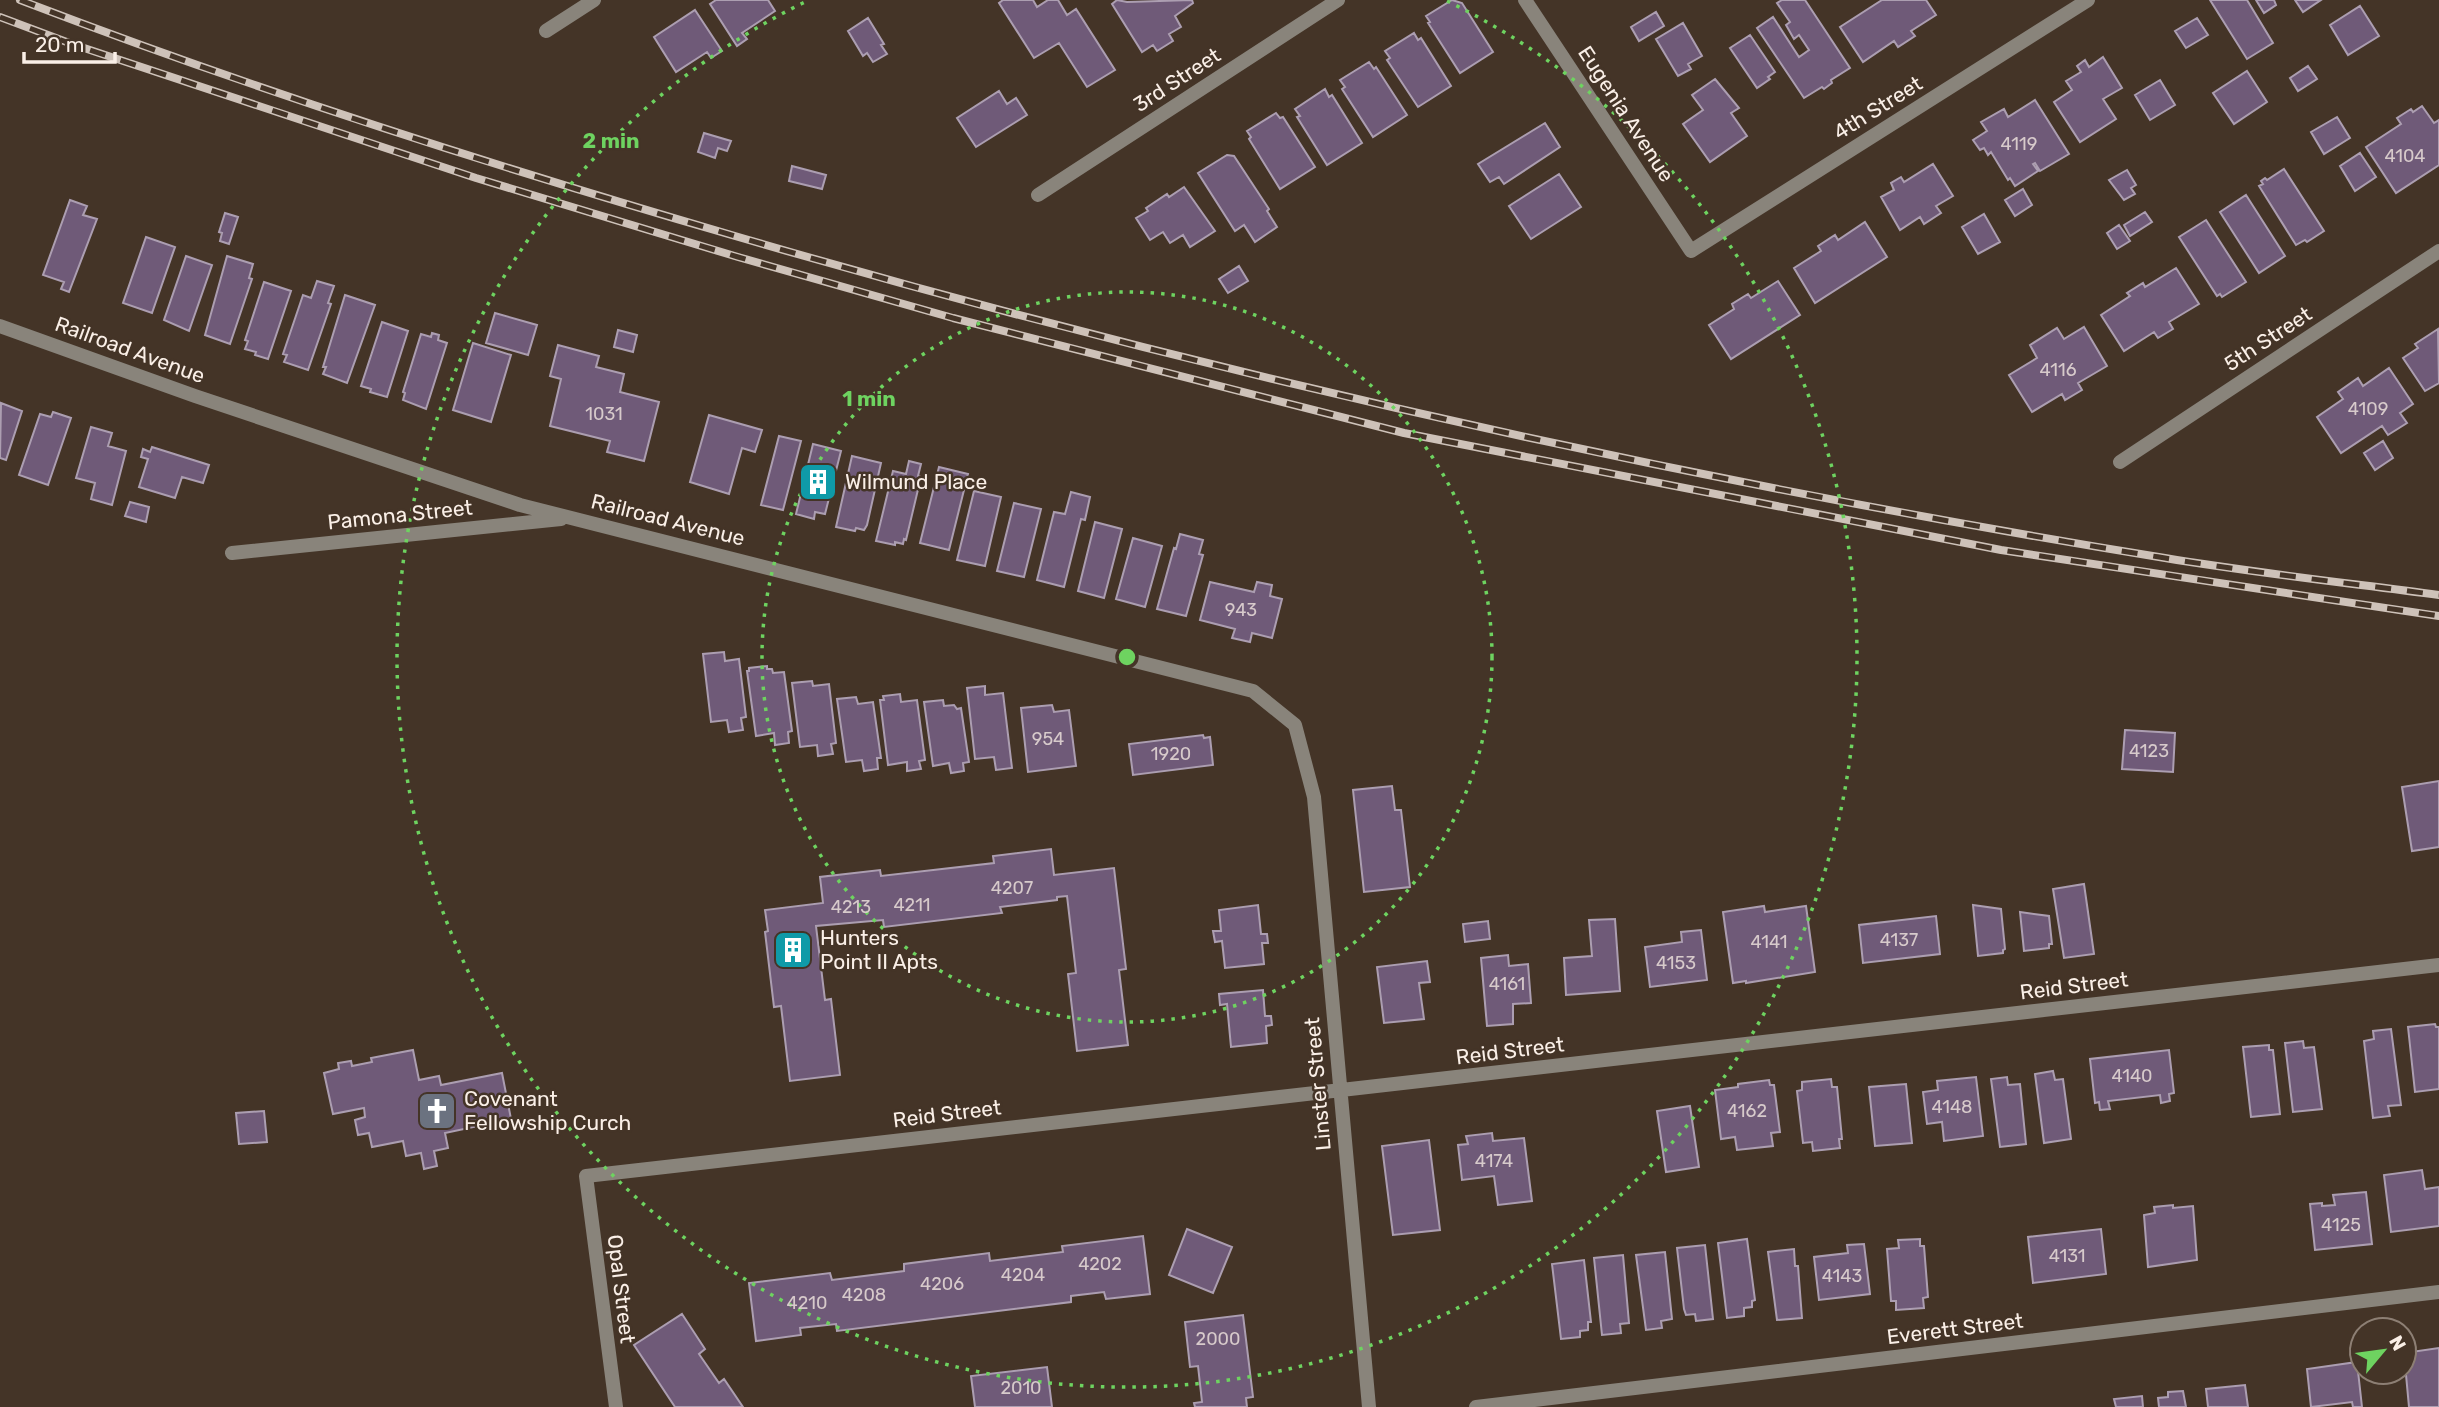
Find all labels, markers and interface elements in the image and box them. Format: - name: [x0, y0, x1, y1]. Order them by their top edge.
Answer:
- scale bar: [24, 21, 116, 65]
- text: 20 m: [35, 32, 84, 57]
- street label: Eugenia Avenue: [1573, 41, 1680, 186]
- street label: 3rd Street: [1129, 42, 1225, 117]
- street label: 4th Street: [1829, 71, 1927, 145]
- text: 2 min: [583, 128, 639, 153]
- house number: 4119: [2001, 133, 2037, 155]
- house number: 4104: [2384, 145, 2426, 167]
- street label: 5th Street: [2219, 301, 2316, 376]
- street label: Railroad Avenue: [52, 311, 208, 388]
- house number: 4116: [2039, 359, 2077, 381]
- text: 1 min: [842, 386, 896, 411]
- house number: 4109: [2348, 398, 2388, 420]
- house number: 1031: [585, 403, 623, 425]
- building icon: Wilmund Place: [797, 461, 839, 503]
- place label: Wilmund Place: [845, 469, 987, 494]
- street label: Railroad Avenue: [589, 488, 748, 551]
- street label: Pamona Street: [326, 494, 474, 535]
- house number: 943: [1225, 599, 1257, 621]
- centre of rings: [1115, 645, 1139, 669]
- house number: 954: [1032, 728, 1064, 750]
- house number: 4123: [2129, 740, 2169, 762]
- house number: 1920: [1151, 743, 1191, 765]
- house number: 4207: [991, 877, 1033, 899]
- house number: 4211: [893, 894, 931, 916]
- house number: 4213: [831, 896, 871, 918]
- place label: Hunters Point II Apts: [820, 925, 938, 974]
- building icon: Hunters Point II Apts: [772, 929, 814, 971]
- house number: 4137: [1880, 929, 1918, 951]
- house number: 4141: [1750, 931, 1788, 953]
- house number: 4153: [1656, 952, 1696, 974]
- street label: Reid Street: [2018, 966, 2129, 1005]
- house number: 4161: [1489, 973, 1525, 995]
- street label: Linster Street: [1299, 1016, 1336, 1152]
- street label: Reid Street: [1454, 1031, 1565, 1070]
- house number: 4140: [2111, 1065, 2153, 1087]
- place label: Covenant Fellowship Curch: [464, 1086, 631, 1135]
- church icon: Covenant Fellowship Curch: [416, 1090, 458, 1132]
- street label: Reid Street: [891, 1094, 1002, 1133]
- house number: 4148: [1931, 1096, 1973, 1118]
- house number: 4162: [1727, 1100, 1767, 1122]
- house number: 4174: [1475, 1150, 1513, 1172]
- house number: 4125: [2321, 1214, 2361, 1236]
- street label: Opal Street: [602, 1233, 641, 1345]
- house number: 4131: [2049, 1245, 2085, 1267]
- house number: 4202: [1078, 1253, 1122, 1275]
- house number: 4204: [1001, 1264, 1045, 1286]
- house number: 4143: [1822, 1265, 1862, 1287]
- house number: 4206: [920, 1273, 964, 1295]
- house number: 4208: [842, 1284, 886, 1306]
- house number: 4210: [787, 1292, 827, 1314]
- street label: Everett Street: [1885, 1308, 2025, 1349]
- north arrow: [2348, 1316, 2418, 1386]
- house number: 2000: [1196, 1328, 1240, 1350]
- text: N: [2384, 1331, 2411, 1355]
- house number: 2010: [1000, 1377, 1042, 1399]

